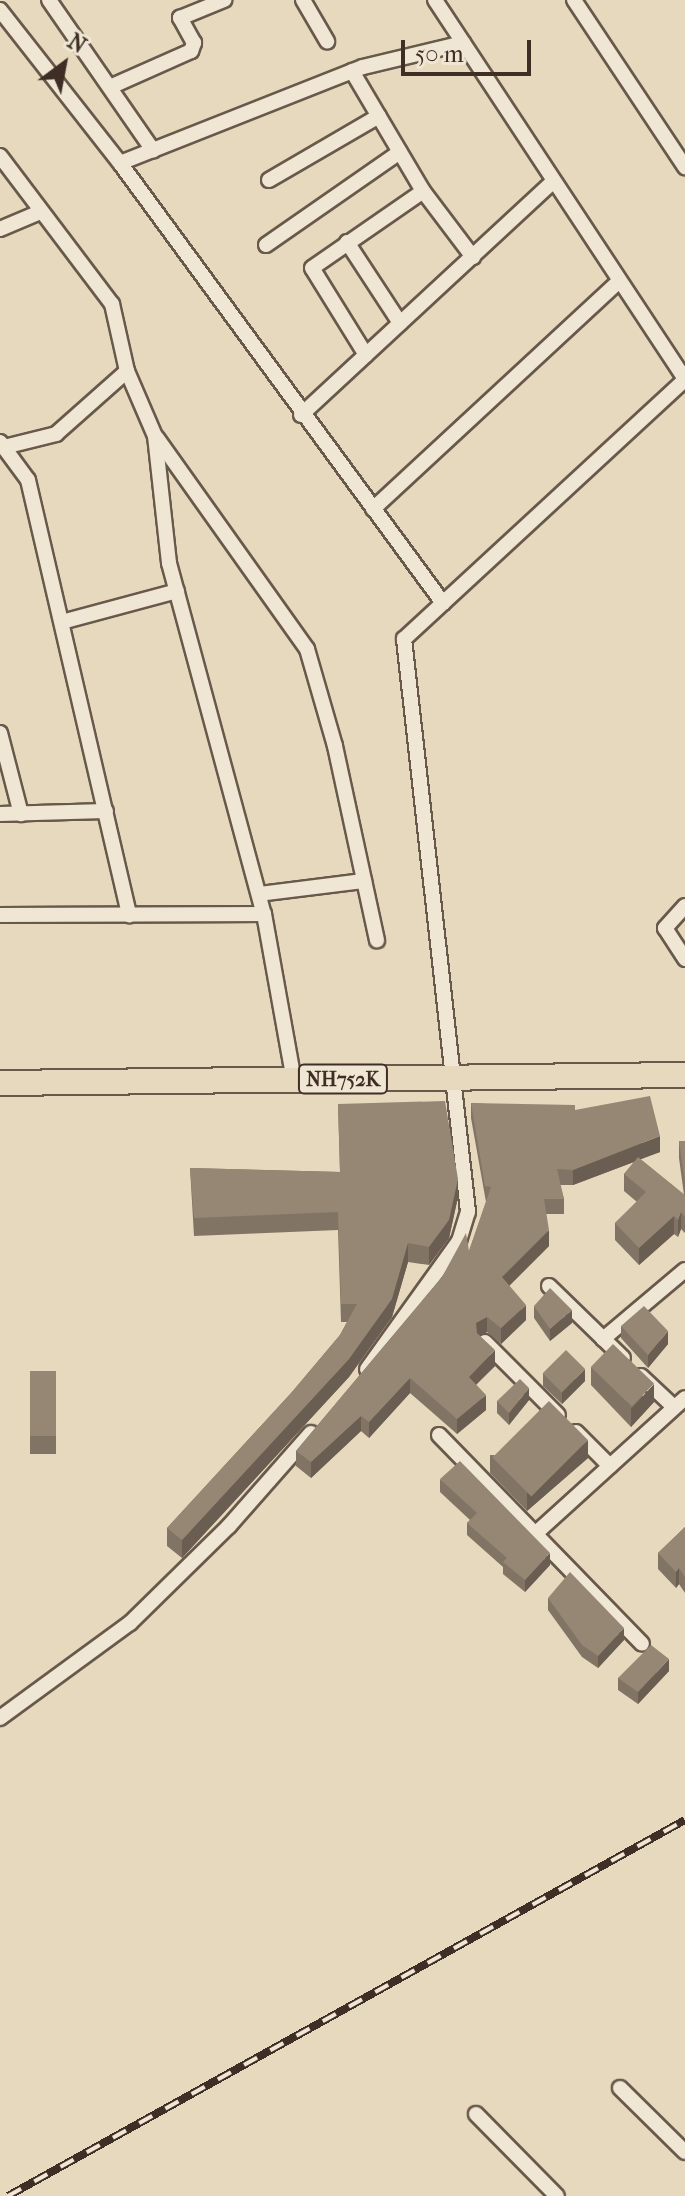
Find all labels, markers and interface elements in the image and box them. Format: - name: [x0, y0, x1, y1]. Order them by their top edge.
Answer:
- north arrow: [24, 24, 104, 104]
- scale bar: [405, 24, 535, 74]
- text: N: [63, 28, 91, 59]
- text: 50 m: [415, 40, 464, 68]
- road number: NH752K: [297, 1063, 389, 1095]

